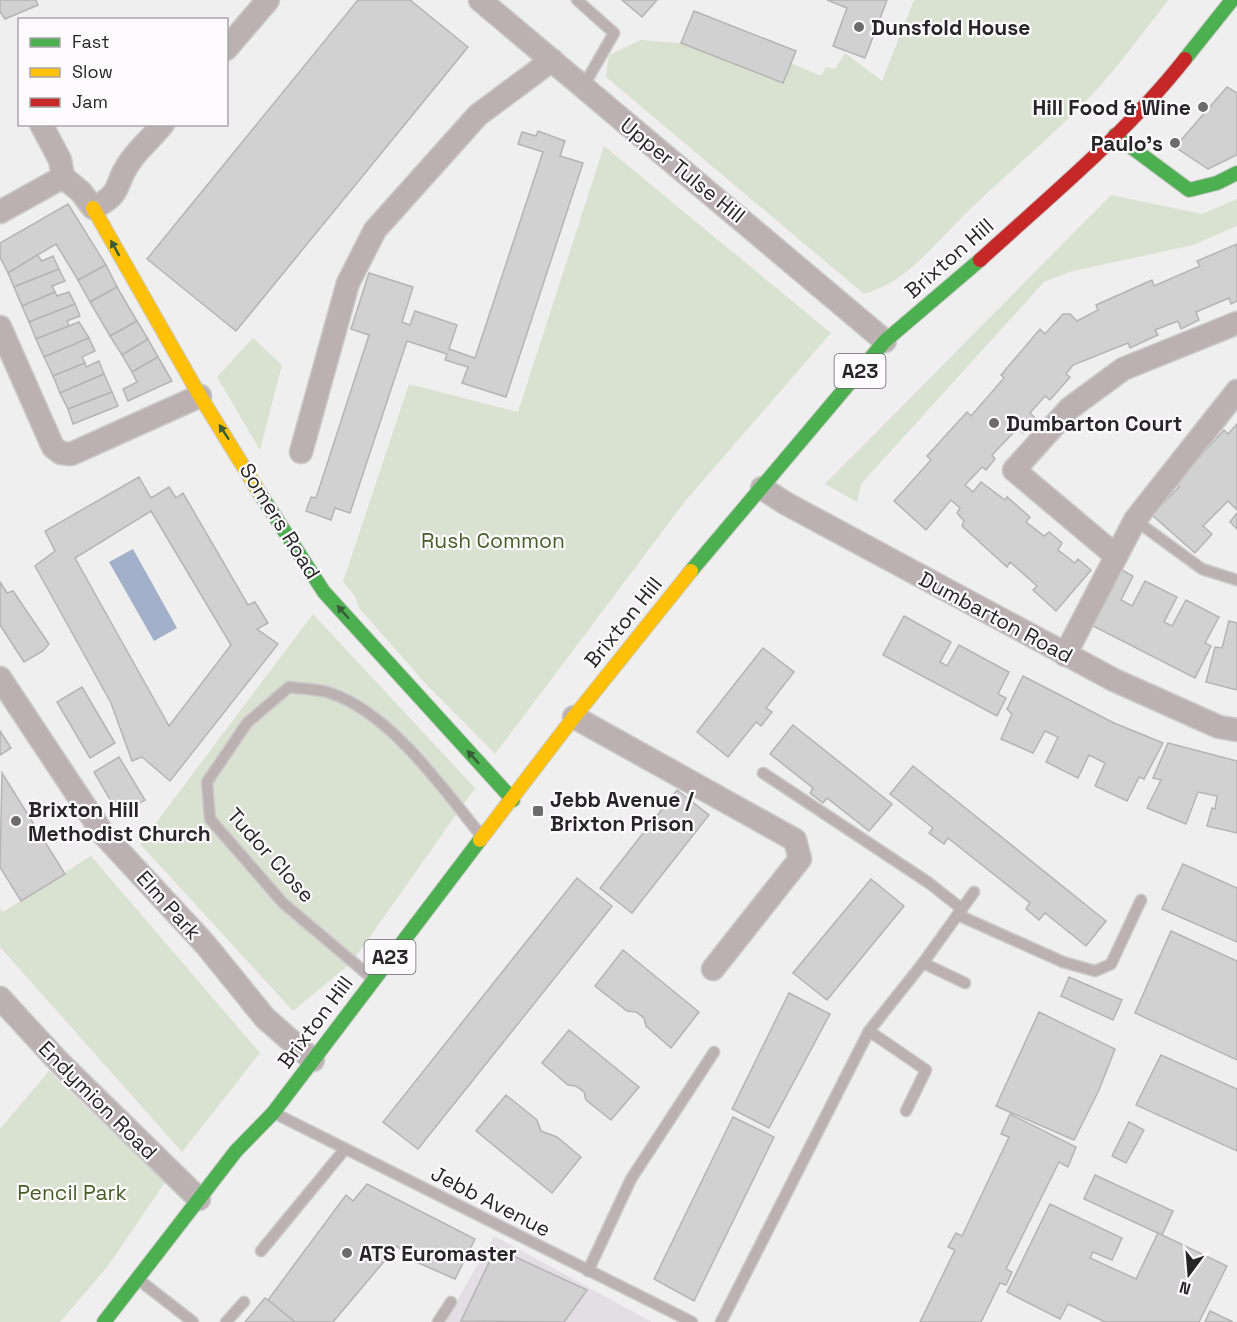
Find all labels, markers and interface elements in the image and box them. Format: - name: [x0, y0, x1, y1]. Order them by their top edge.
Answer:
- place label: Dunsfold House: [871, 14, 1030, 41]
- legend: [18, 18, 228, 126]
- marker: Dunsfold House: [852, 20, 866, 34]
- text: Fast: [72, 30, 109, 53]
- text: Slow: [72, 60, 113, 83]
- text: Jam: [72, 90, 108, 113]
- place label: Hill Food & Wine: [1032, 94, 1191, 121]
- marker: Hill Food & Wine: [1196, 100, 1210, 114]
- street label: Upper Tulse Hill: [615, 111, 751, 229]
- place label: Paulo's: [1091, 130, 1163, 157]
- marker: Paulo's: [1168, 136, 1182, 150]
- street label: Brixton Hill: [899, 212, 999, 304]
- one-way arrow: [110, 240, 120, 257]
- road number: A23: [834, 354, 886, 388]
- place label: Dumbarton Court: [1006, 410, 1182, 437]
- marker: Dumbarton Court: [987, 416, 1001, 430]
- one-way arrow: [218, 424, 229, 441]
- street label: Somers Road: [234, 458, 326, 584]
- park label: Rush Common: [421, 527, 565, 554]
- street label: Dumbarton Road: [914, 565, 1078, 669]
- street label: Brixton Hill: [578, 571, 668, 673]
- one-way arrow: [337, 605, 350, 620]
- one-way arrow: [467, 750, 480, 765]
- place label: Jebb Avenue / Brixton Prison: [550, 786, 695, 837]
- place label: Brixton Hill Methodist Church: [28, 796, 211, 847]
- street label: Tudor Close: [221, 802, 321, 908]
- marker: Jebb Avenue / Brixton Prison: [531, 804, 545, 818]
- marker: Brixton Hill Methodist Church: [9, 814, 23, 828]
- street label: Elm Park: [131, 865, 207, 945]
- road number: A23: [364, 940, 416, 974]
- street label: Brixton Hill: [271, 970, 359, 1074]
- street label: Endymion Road: [33, 1035, 163, 1165]
- street label: Jebb Avenue: [427, 1159, 555, 1243]
- park label: Pencil Park: [17, 1179, 127, 1206]
- place label: ATS Euromaster: [359, 1240, 517, 1267]
- north arrow: [1159, 1244, 1219, 1304]
- marker: ATS Euromaster: [340, 1246, 354, 1260]
- text: N: [1177, 1276, 1193, 1300]

